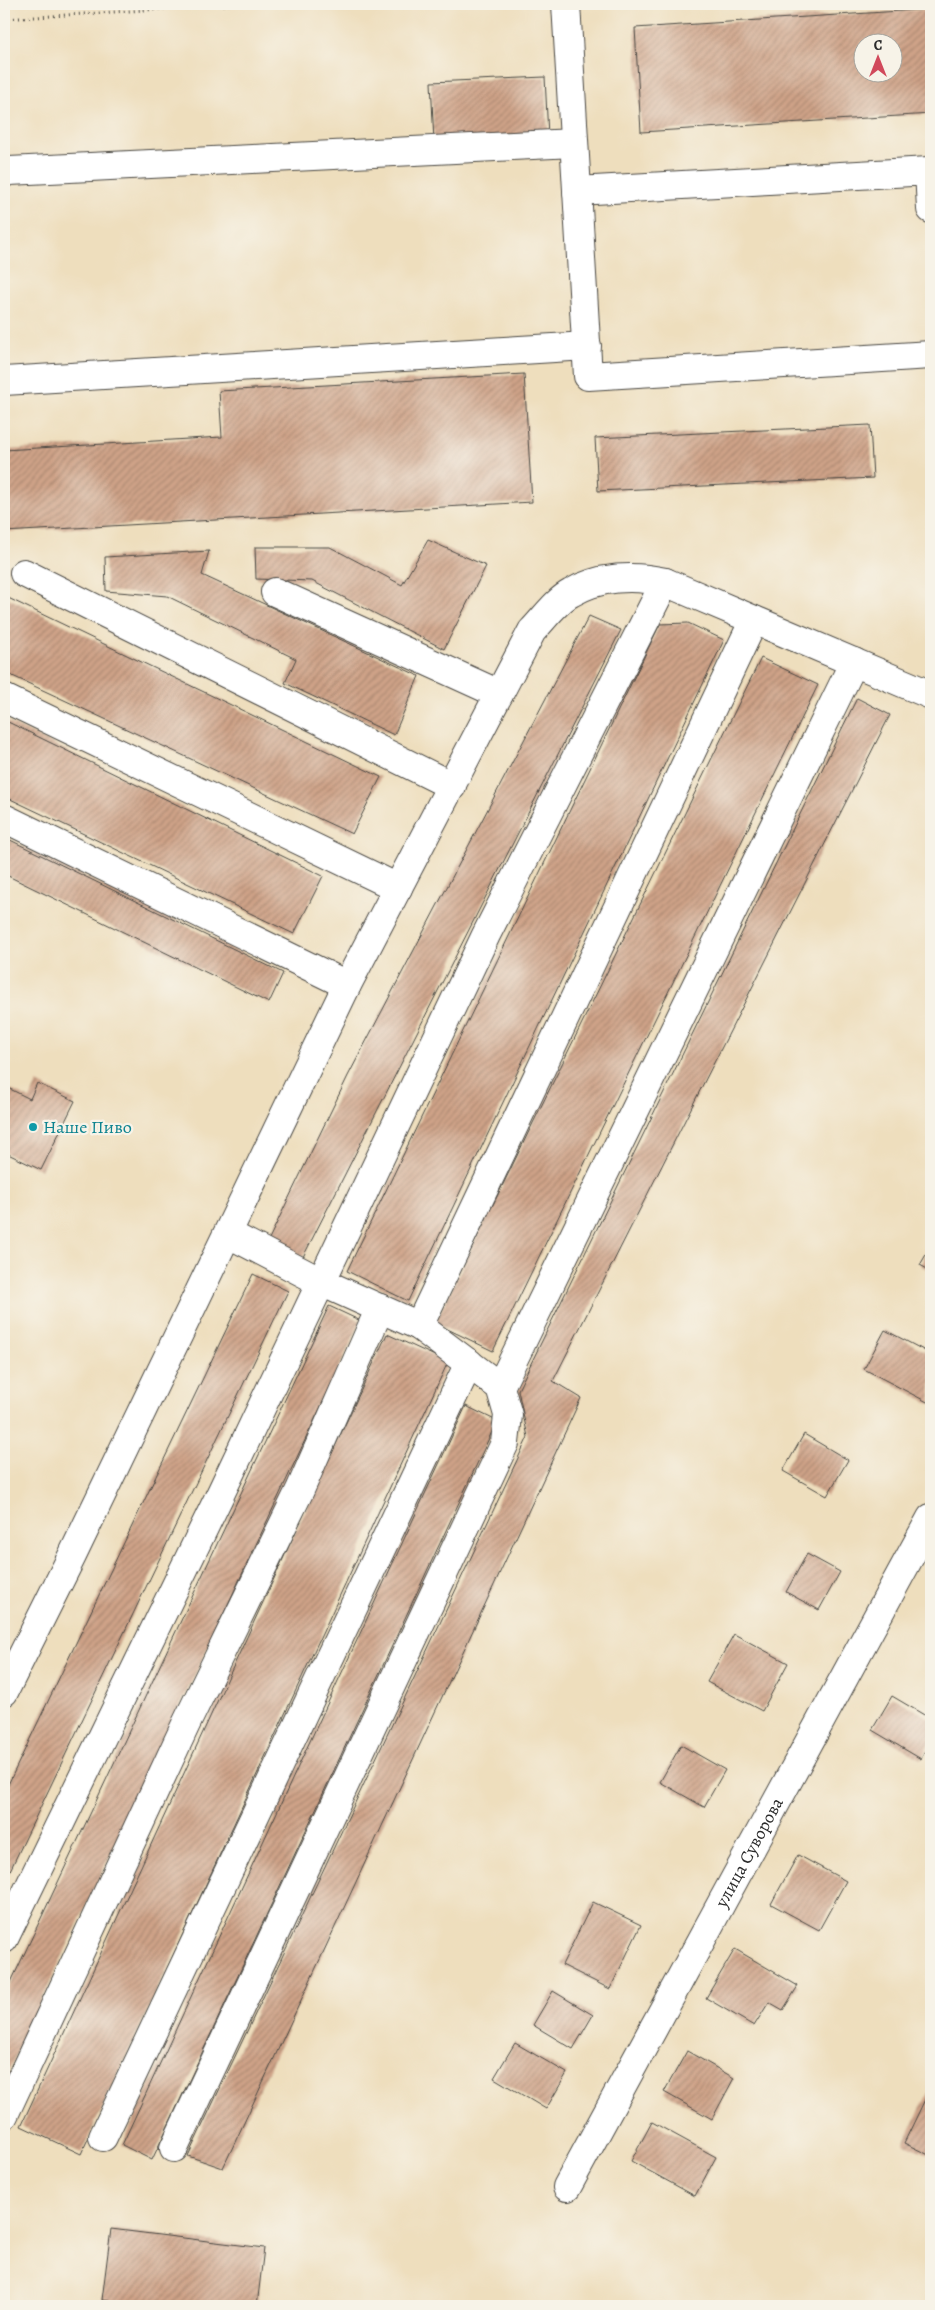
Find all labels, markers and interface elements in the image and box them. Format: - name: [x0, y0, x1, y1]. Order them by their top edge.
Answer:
- north arrow: [852, 32, 902, 82]
- text: С: [874, 36, 883, 55]
- place label: Наше Пиво: [43, 1115, 132, 1139]
- marker: Наше Пиво: [27, 1121, 39, 1133]
- street label: улица Суворова: [709, 1792, 789, 1913]

